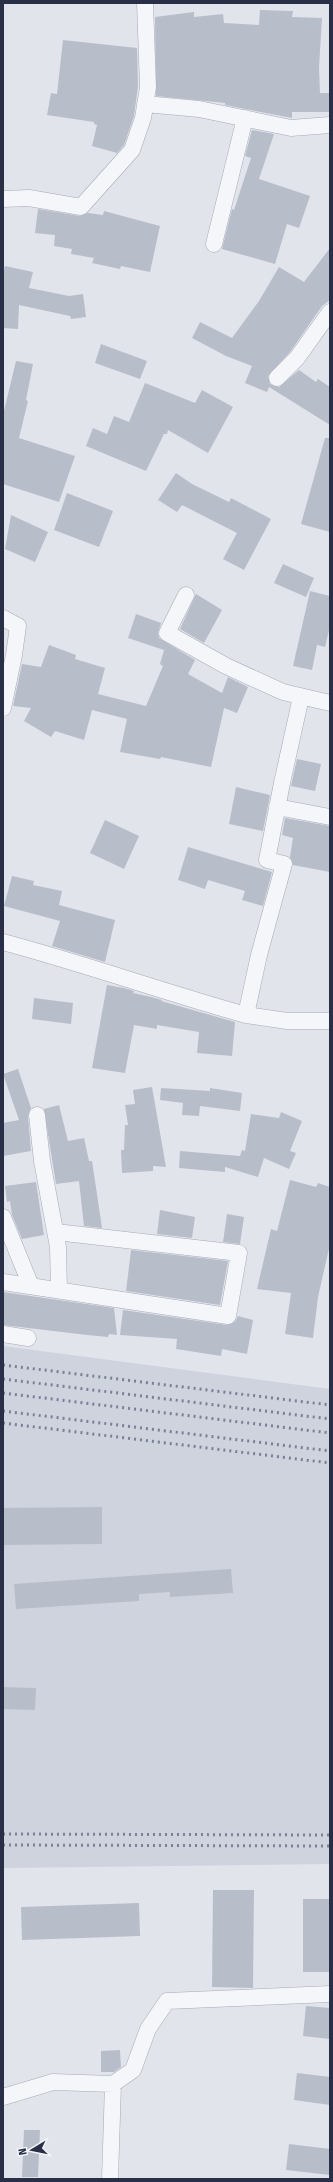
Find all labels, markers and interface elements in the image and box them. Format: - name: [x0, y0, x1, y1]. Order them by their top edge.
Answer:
- north arrow: [12, 2130, 52, 2170]
- text: N: [16, 2147, 30, 2156]

